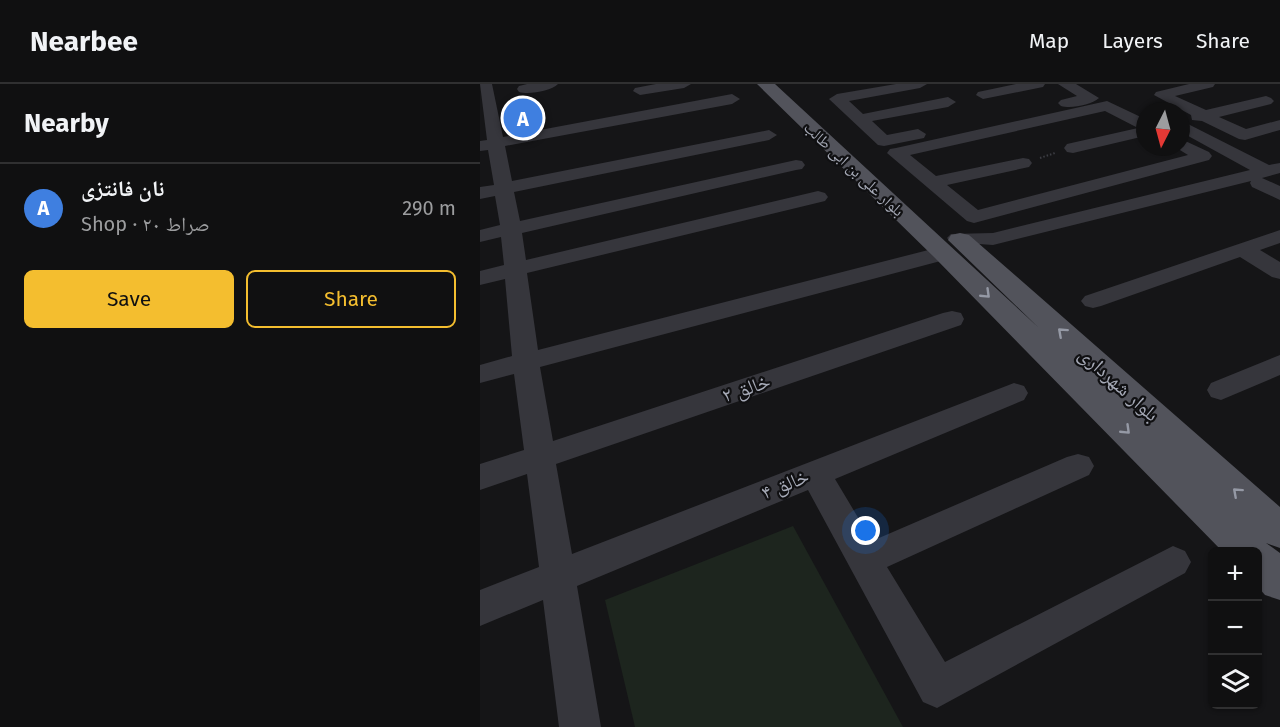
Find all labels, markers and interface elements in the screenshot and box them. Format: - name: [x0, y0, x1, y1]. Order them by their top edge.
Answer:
- text: Nearbee: [30, 25, 138, 58]
- text: Map: [1029, 28, 1069, 54]
- text: Layers: [1102, 28, 1163, 54]
- text: Share: [1196, 28, 1250, 54]
- pin: A: [504, 96, 543, 141]
- north arrow: [1136, 102, 1190, 156]
- text: Nearby: [24, 108, 109, 139]
- street label: بلوار علی بن ابی طالب: [799, 118, 908, 221]
- text: نان فانتزی: [81, 175, 164, 202]
- text: A: [38, 196, 49, 220]
- text: 290 m: [402, 196, 456, 220]
- text: Shop · صراط ۲۰: [81, 212, 210, 236]
- button: Save: [24, 270, 234, 328]
- button: Share: [246, 270, 456, 328]
- one-way arrow: [979, 287, 989, 298]
- one-way arrow: [1058, 328, 1069, 339]
- street label: بلوار شهرداری: [1074, 342, 1164, 426]
- street label: خالق ۲: [719, 369, 773, 407]
- one-way arrow: [1118, 423, 1129, 434]
- street label: خالق ۴: [758, 464, 813, 504]
- one-way arrow: [1233, 488, 1244, 499]
- your location: [851, 516, 880, 545]
- map controls: [1208, 547, 1262, 709]
- button: +: [1208, 547, 1262, 601]
- button: −: [1208, 601, 1262, 655]
- button: layers: [1208, 655, 1262, 709]

